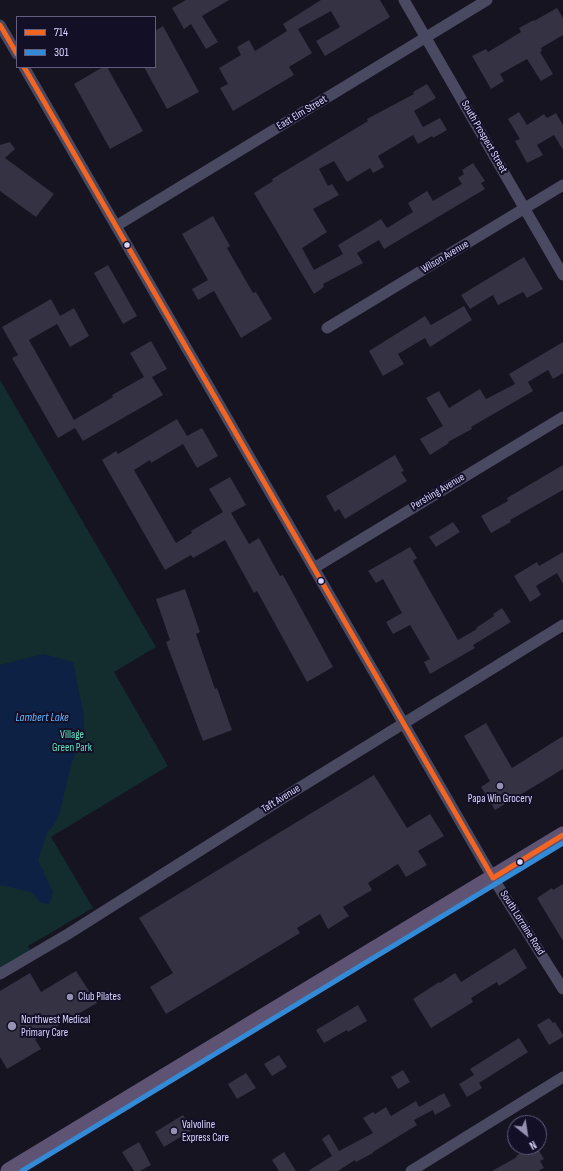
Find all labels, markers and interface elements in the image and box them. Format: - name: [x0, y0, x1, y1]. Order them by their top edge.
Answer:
- legend: [16, 16, 156, 68]
- text: 714: [54, 25, 68, 40]
- text: 301: [54, 45, 69, 60]
- street label: East Elm Street: [274, 93, 330, 133]
- street label: South Prospect Street: [458, 98, 510, 176]
- street label: Wilson Avenue: [419, 238, 471, 276]
- unlabelled marker: [122, 240, 132, 250]
- street label: Pershing Avenue: [409, 471, 467, 513]
- unlabelled marker: [316, 576, 326, 586]
- water label: Lambert Lake: [15, 711, 69, 725]
- park label: Village Green Park: [52, 728, 92, 754]
- marker: Papa Win Grocery: [495, 781, 505, 791]
- street label: Taft Avenue: [259, 782, 303, 816]
- place label: Papa Win Grocery: [468, 792, 532, 806]
- unlabelled marker: [515, 857, 525, 867]
- street label: South Lorraine Road: [497, 888, 547, 958]
- place label: Club Pilates: [78, 990, 121, 1004]
- marker: Club Pilates: [65, 992, 75, 1002]
- place label: Northwest Medical Primary Care: [21, 1013, 90, 1039]
- marker: Northwest Medical Primary Care: [6, 1020, 18, 1032]
- north arrow: [507, 1115, 547, 1155]
- place label: Valvoline Express Care: [182, 1118, 229, 1144]
- marker: Valvoline Express Care: [169, 1126, 179, 1136]
- text: N: [527, 1138, 539, 1152]

